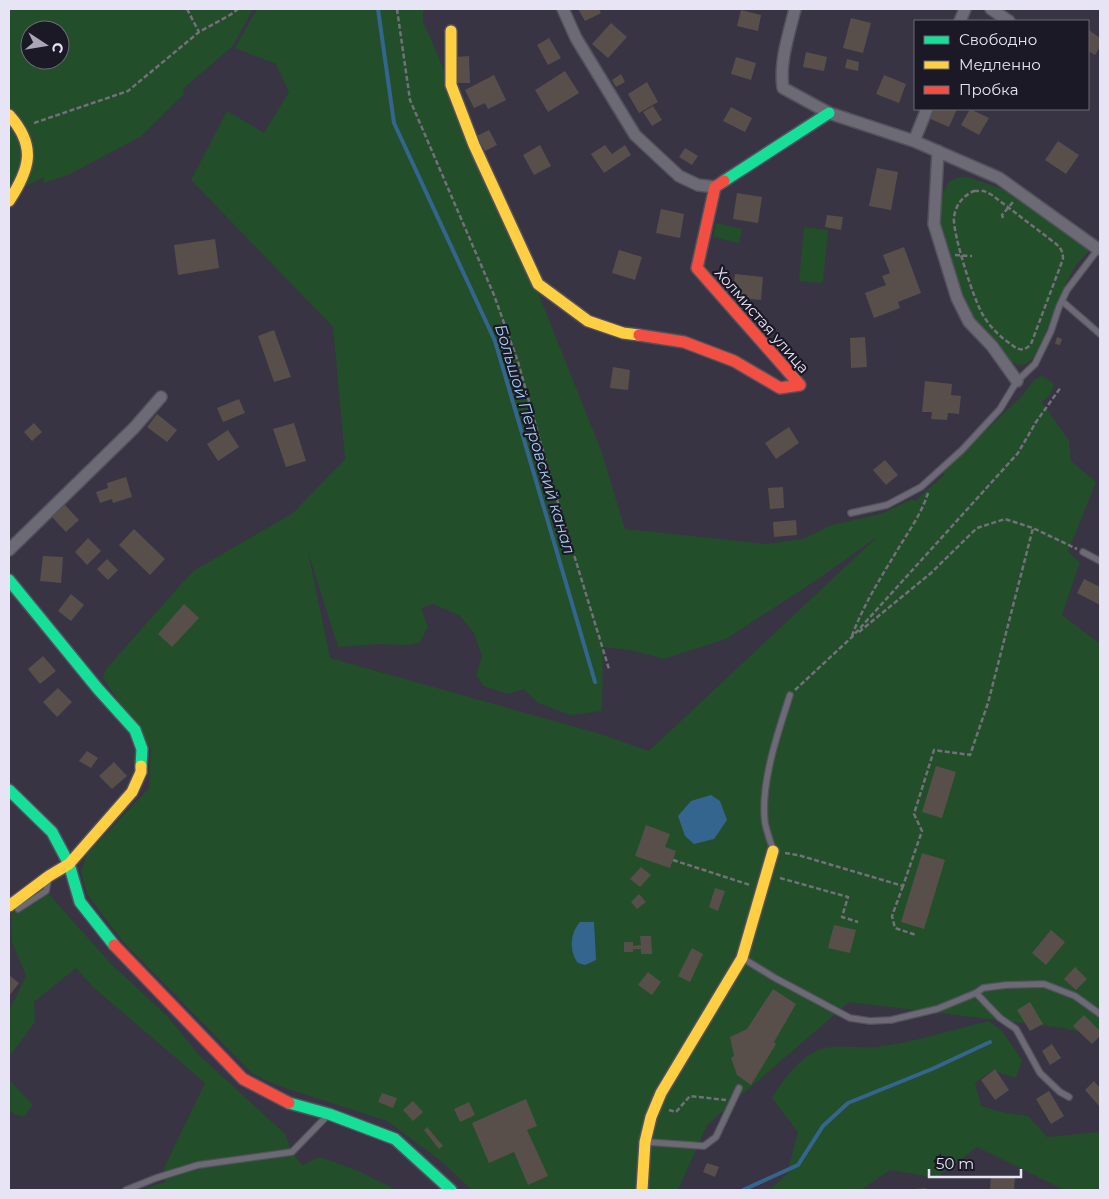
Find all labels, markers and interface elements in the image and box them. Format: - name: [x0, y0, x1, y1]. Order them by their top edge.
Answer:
- north arrow: [20, 20, 70, 70]
- legend: [914, 20, 1089, 110]
- text: Свободно: [959, 30, 1037, 49]
- text: С: [48, 41, 68, 55]
- text: Медленно: [959, 55, 1041, 74]
- text: Пробка: [959, 80, 1018, 99]
- street label: Холмистая улица: [711, 263, 813, 377]
- water label: Большой Петровский канал: [491, 322, 579, 556]
- scale bar: [929, 1146, 1022, 1178]
- text: 50 m: [936, 1154, 974, 1173]

